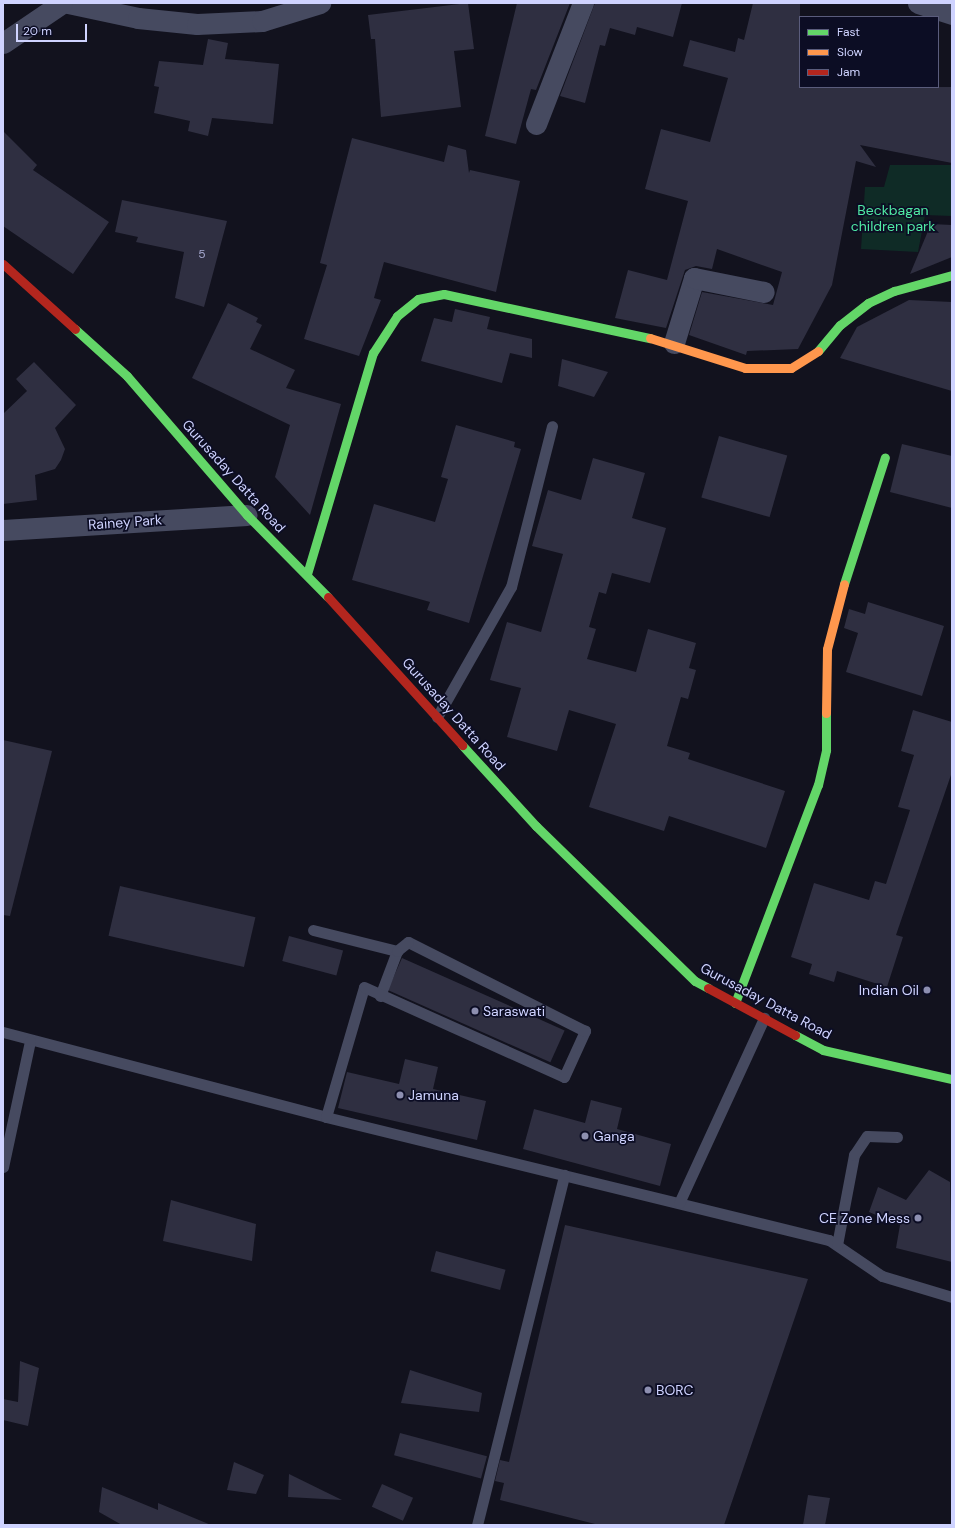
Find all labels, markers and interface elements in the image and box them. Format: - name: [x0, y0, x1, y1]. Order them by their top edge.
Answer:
- scale bar: [18, 16, 89, 42]
- legend: [799, 16, 939, 88]
- text: 20 m: [23, 23, 52, 39]
- text: Fast: [837, 24, 860, 40]
- text: Slow: [837, 44, 863, 60]
- text: Jam: [837, 64, 860, 80]
- park label: Beckbagan children park: [851, 202, 935, 234]
- house number: 5: [198, 248, 206, 262]
- street label: Gurusaday Datta Road: [179, 416, 289, 536]
- street label: Rainey Park: [88, 511, 162, 533]
- street label: Gurusaday Datta Road: [399, 654, 509, 774]
- street label: Gurusaday Datta Road: [698, 959, 834, 1043]
- place label: Indian Oil: [859, 982, 919, 998]
- marker: Indian Oil: [922, 985, 932, 995]
- place label: Saraswati: [483, 1003, 545, 1019]
- marker: Saraswati: [470, 1006, 480, 1016]
- place label: Jamuna: [408, 1087, 459, 1103]
- marker: Jamuna: [395, 1090, 405, 1100]
- place label: Ganga: [593, 1128, 635, 1144]
- marker: Ganga: [580, 1131, 590, 1141]
- place label: CE Zone Mess: [819, 1210, 910, 1226]
- marker: CE Zone Mess: [913, 1213, 923, 1223]
- place label: BORC: [656, 1382, 694, 1398]
- marker: BORC: [643, 1385, 653, 1395]

